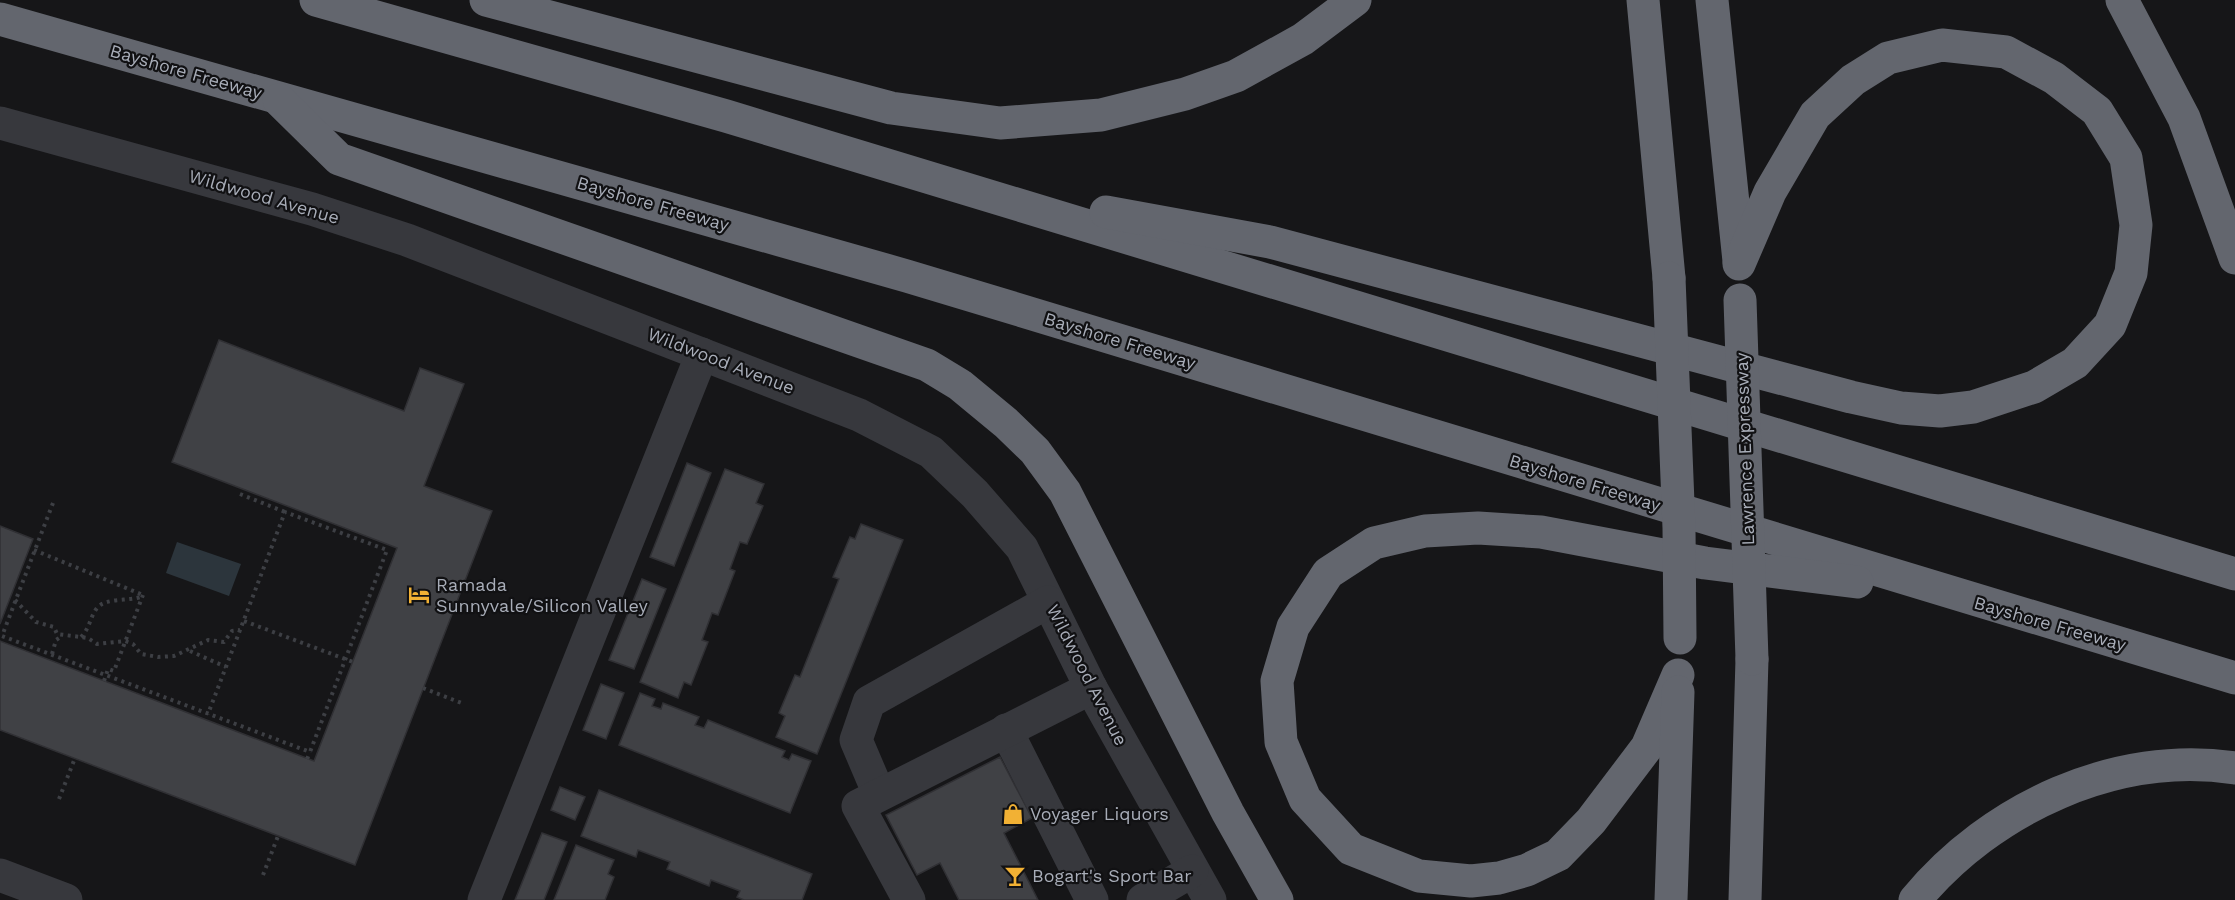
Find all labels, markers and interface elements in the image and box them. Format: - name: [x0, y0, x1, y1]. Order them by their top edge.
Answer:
- street label: Bayshore Freeway: [108, 40, 265, 103]
- street label: Wildwood Avenue: [186, 165, 342, 228]
- street label: Bayshore Freeway: [575, 172, 732, 235]
- street label: Bayshore Freeway: [1042, 308, 1199, 374]
- street label: Wildwood Avenue: [645, 323, 798, 398]
- street label: Lawrence Expressway: [1731, 351, 1758, 546]
- street label: Bayshore Freeway: [1507, 450, 1664, 516]
- place label: Ramada Sunnyvale/Silicon Valley: [436, 574, 649, 616]
- hotel icon: Ramada Sunnyvale/Silicon Valley: [407, 583, 431, 607]
- street label: Bayshore Freeway: [1972, 592, 2129, 655]
- street label: Wildwood Avenue: [1043, 601, 1132, 749]
- shop icon: Voyager Liquors: [1001, 802, 1025, 826]
- place label: Voyager Liquors: [1030, 803, 1169, 824]
- bar icon: Bogart's Sport Bar: [1003, 864, 1027, 888]
- place label: Bogart's Sport Bar: [1032, 865, 1192, 886]

